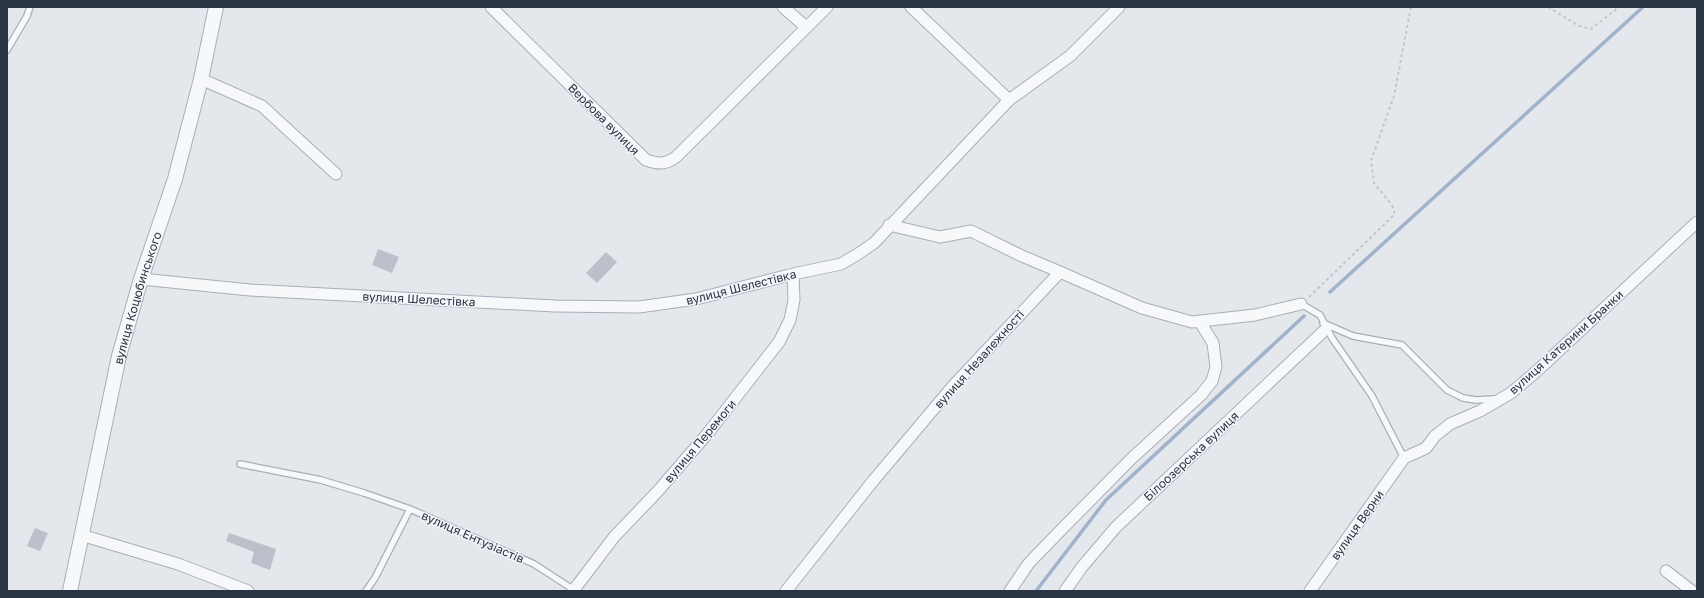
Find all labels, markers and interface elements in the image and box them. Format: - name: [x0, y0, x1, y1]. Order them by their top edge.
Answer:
- street label: Вербова вулиця: [565, 80, 643, 158]
- street label: вулиця Коцюбинського: [110, 229, 164, 365]
- street label: вулиця Шелестівка: [684, 266, 798, 308]
- street label: вулиця Катерини Бранки: [1506, 287, 1626, 397]
- street label: вулиця Шелестівка: [362, 289, 476, 309]
- street label: вулиця Незалежності: [931, 307, 1027, 411]
- street label: вулиця Перемоги: [661, 396, 739, 486]
- street label: Білоозерська вулиця: [1140, 408, 1242, 504]
- street label: вулиця Верни: [1327, 487, 1387, 563]
- street label: вулиця Ентузіастів: [419, 508, 527, 566]

